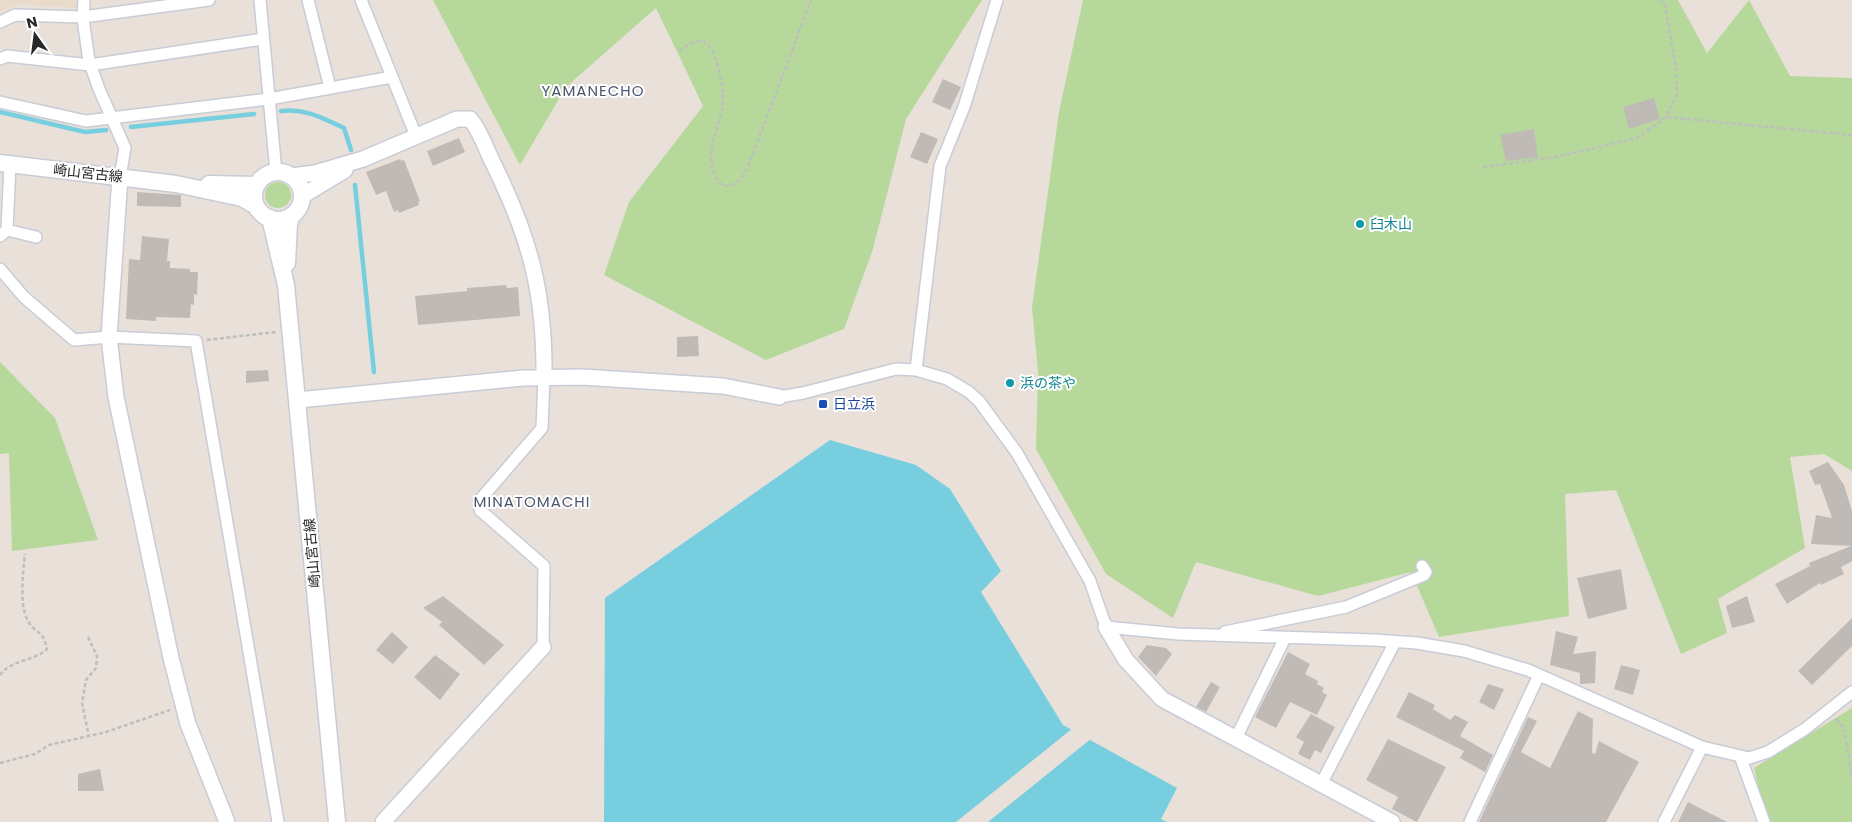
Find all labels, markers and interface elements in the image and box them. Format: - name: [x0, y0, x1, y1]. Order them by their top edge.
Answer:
- north arrow: [10, 10, 60, 60]
- text: N: [24, 11, 39, 33]
- district label: YAMANECHO: [542, 80, 644, 101]
- street label: 崎山宮古線: [52, 159, 124, 187]
- place label: 臼木山: [1370, 214, 1412, 234]
- marker: 臼木山: [1354, 218, 1366, 230]
- place label: 浜の茶や: [1020, 373, 1076, 393]
- marker: 浜の茶や: [1004, 377, 1016, 389]
- place label: 日立浜: [833, 394, 875, 414]
- marker: 日立浜: [817, 398, 829, 410]
- district label: MINATOMACHI: [474, 491, 590, 512]
- street label: 崎山宮古線: [299, 517, 325, 589]

